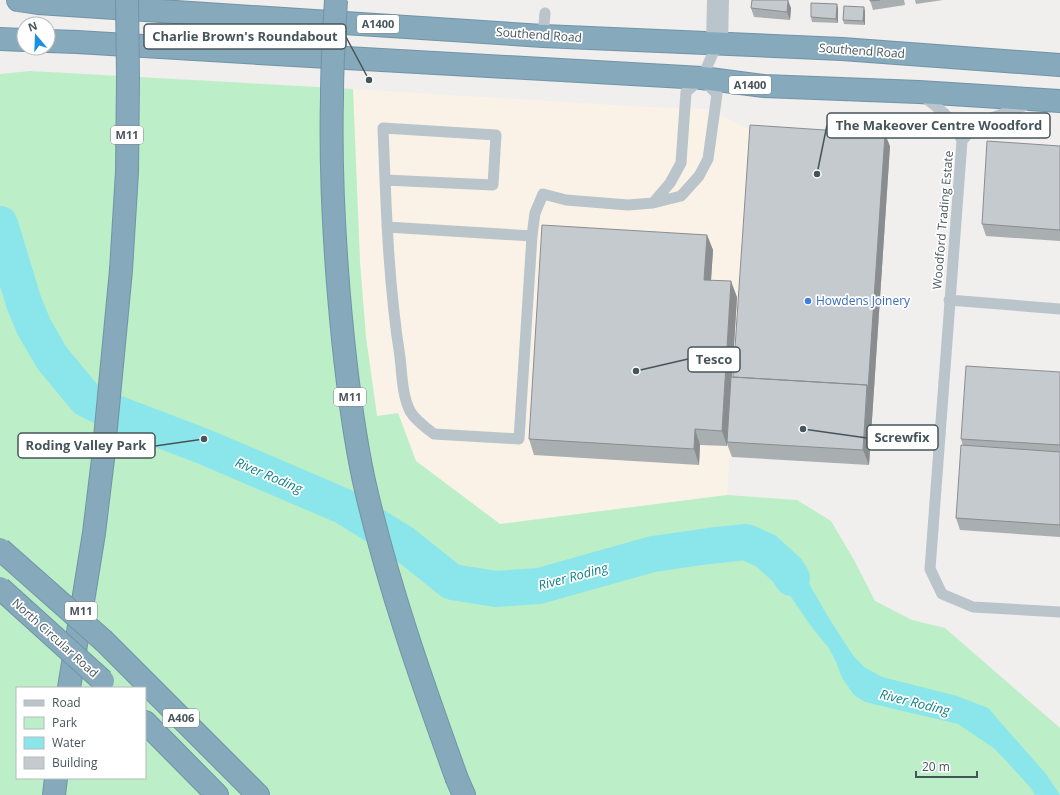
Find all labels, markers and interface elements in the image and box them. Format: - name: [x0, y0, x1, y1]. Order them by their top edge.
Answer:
- road number: A1400: [357, 15, 399, 33]
- north arrow: [16, 16, 56, 56]
- text: N: [26, 18, 39, 35]
- street label: Southend Road: [496, 23, 583, 46]
- callout: Charlie Brown's Roundabout: [144, 24, 346, 49]
- text: Charlie Brown's Roundabout: [152, 27, 338, 45]
- street label: Southend Road: [819, 39, 906, 62]
- road number: A1400: [729, 76, 771, 94]
- callout: The Makeover Centre Woodford: [827, 113, 1050, 138]
- text: The Makeover Centre Woodford: [836, 116, 1042, 134]
- road number: M11: [111, 126, 143, 144]
- street label: Woodford Trading Estate: [928, 150, 957, 290]
- place label: Howdens Joinery: [816, 292, 911, 309]
- marker: Howdens Joinery: [803, 296, 813, 306]
- callout: Tesco: [688, 347, 740, 372]
- text: Tesco: [696, 350, 732, 368]
- road number: M11: [334, 388, 366, 406]
- callout: Screwfix: [867, 425, 938, 450]
- text: Screwfix: [874, 428, 930, 446]
- callout: Roding Valley Park: [18, 433, 155, 458]
- text: Roding Valley Park: [26, 436, 147, 454]
- water label: River Roding: [233, 453, 307, 498]
- water label: River Roding: [536, 558, 611, 594]
- street label: North Circular Road: [8, 594, 102, 681]
- road number: M11: [65, 602, 97, 620]
- water label: River Roding: [878, 685, 953, 720]
- legend: [16, 687, 146, 779]
- text: Road: [52, 694, 81, 711]
- road number: A406: [163, 709, 199, 727]
- text: Park: [52, 714, 78, 731]
- text: Water: [52, 734, 86, 751]
- scale bar: [916, 753, 977, 779]
- text: Building: [52, 754, 98, 771]
- text: 20 m: [922, 758, 950, 775]

